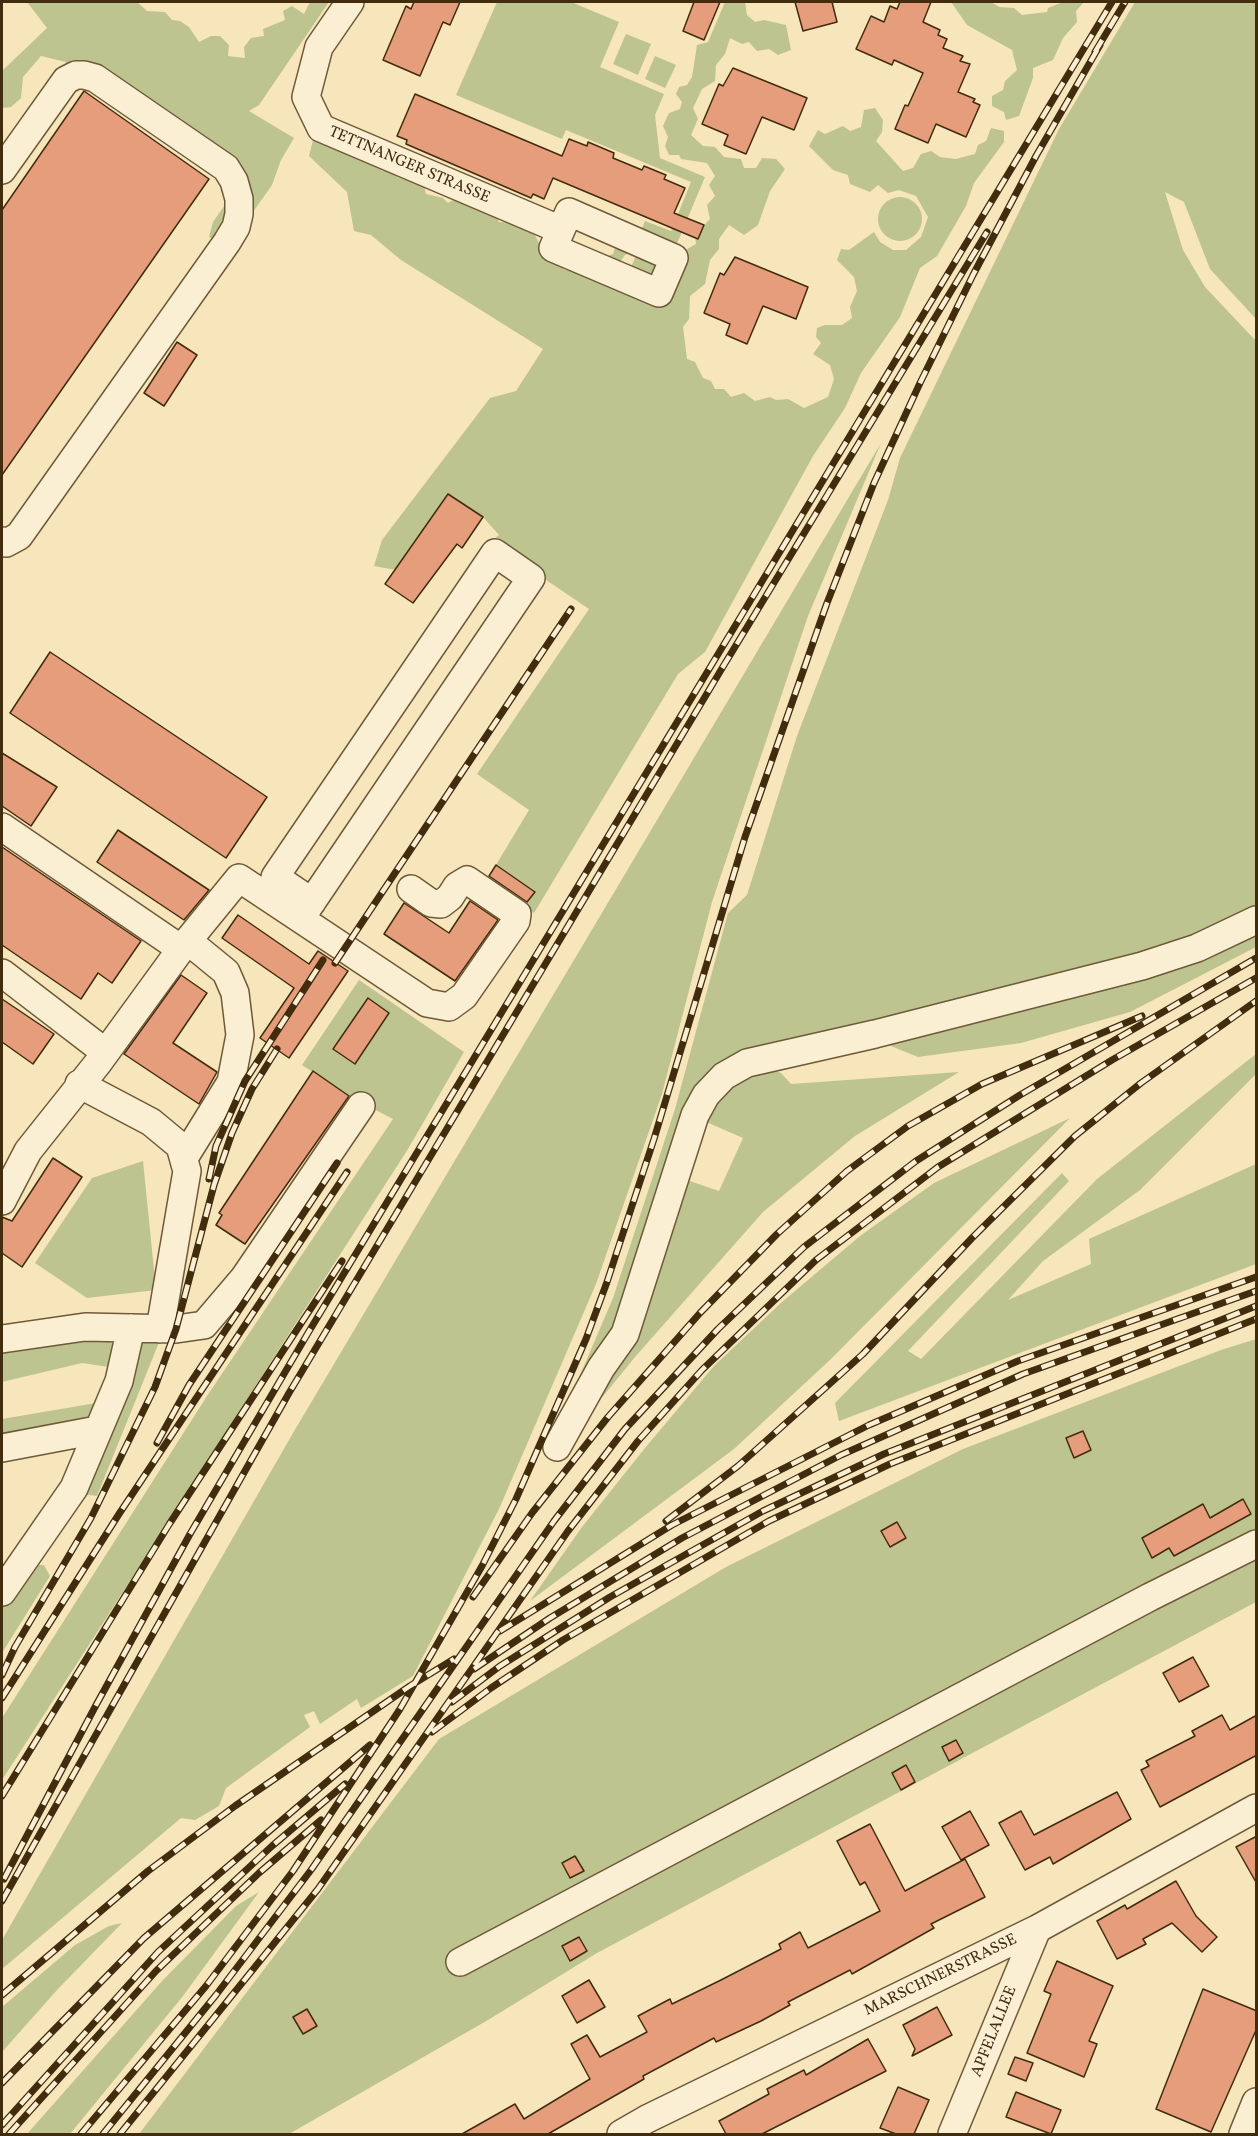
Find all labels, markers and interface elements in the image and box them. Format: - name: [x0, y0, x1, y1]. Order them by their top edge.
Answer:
- street label: TETTNANGER STRASSE: [325, 123, 493, 209]
- street label: MARSCHNERSTRASSE: [862, 1931, 1020, 2021]
- street label: APFELALLEE: [968, 1984, 1022, 2080]

